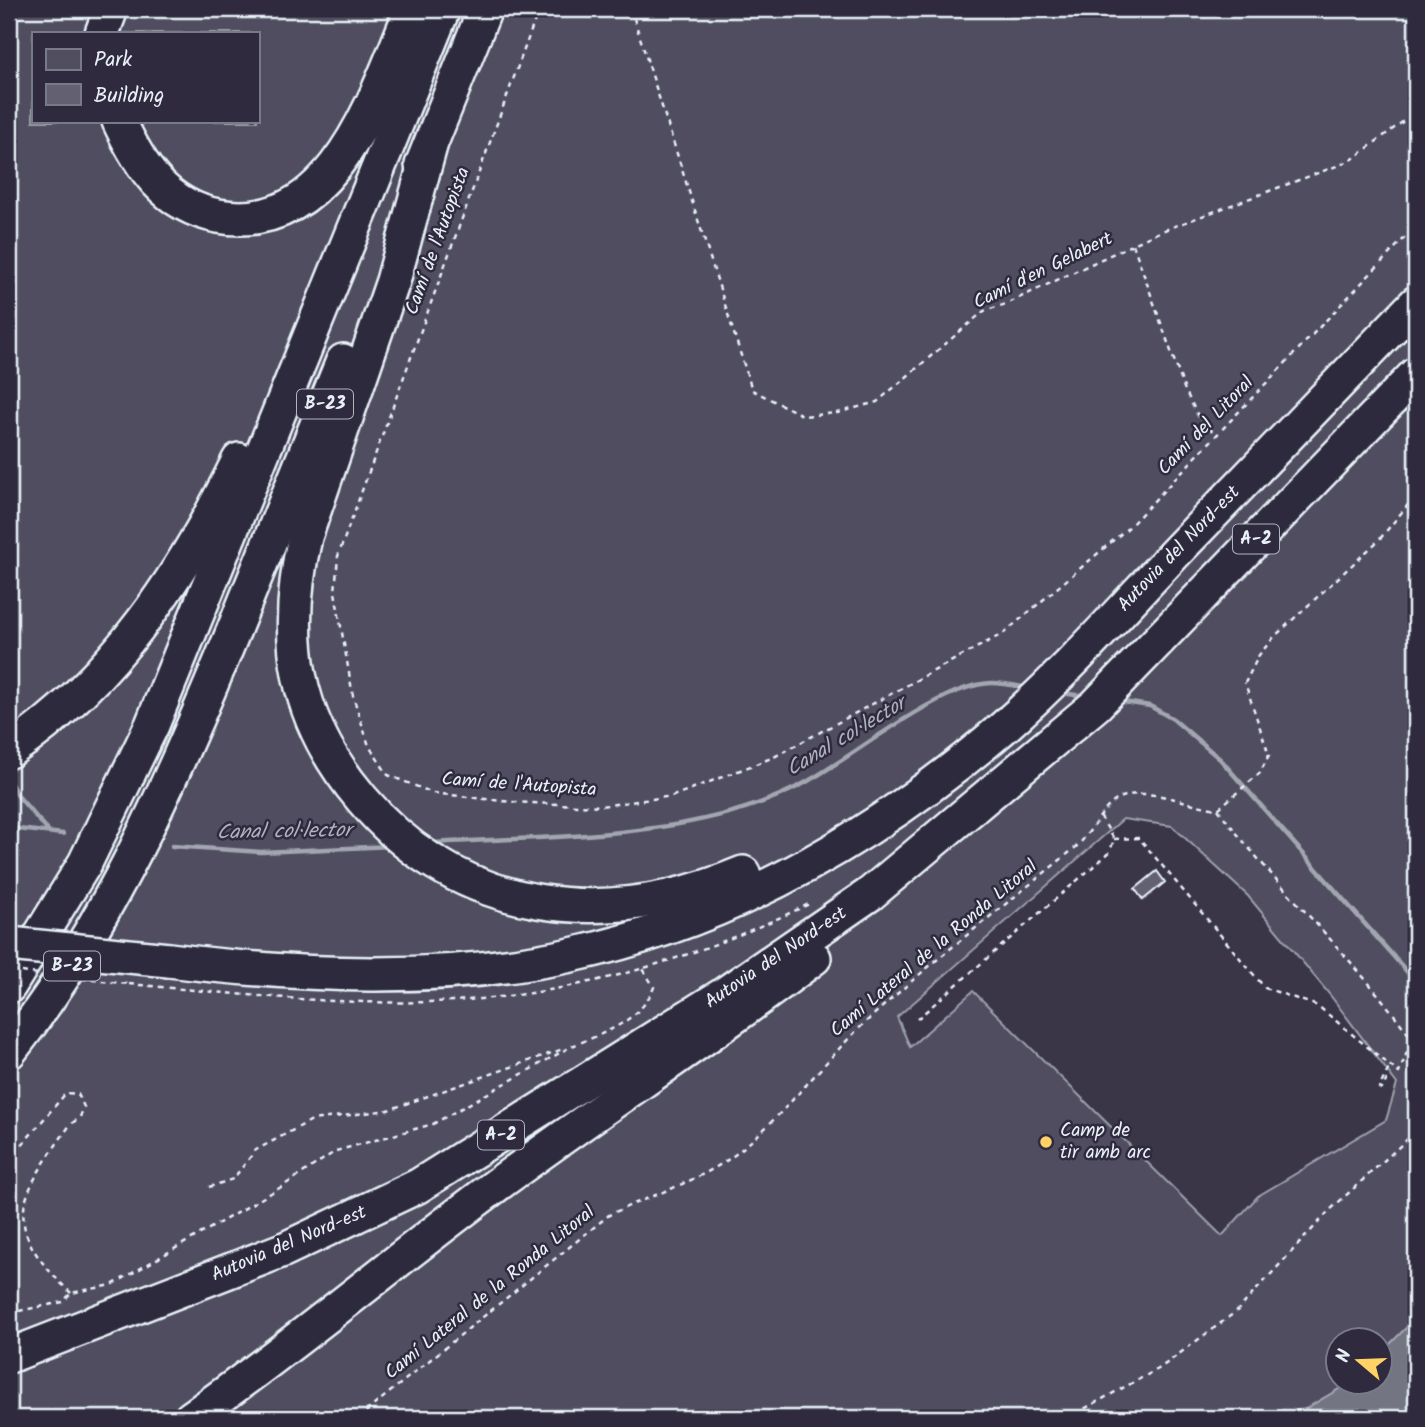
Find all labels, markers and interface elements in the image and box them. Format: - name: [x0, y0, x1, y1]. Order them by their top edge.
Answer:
- legend: [32, 32, 259, 122]
- text: Park: [94, 44, 132, 77]
- text: Building: [94, 80, 164, 113]
- street label: Camí de l'Autopista: [397, 163, 479, 319]
- street label: Camí d'en Gelabert: [968, 224, 1118, 318]
- street label: Camí del Litoral: [1151, 369, 1262, 483]
- road number: B-23: [297, 390, 353, 418]
- street label: Autovia del Nord-est: [1111, 478, 1248, 619]
- road number: A-2: [1233, 524, 1279, 554]
- water label: Canal col·lector: [780, 686, 916, 786]
- street label: Camí de l'Autopista: [441, 765, 597, 805]
- water label: Canal col·lector: [216, 814, 356, 850]
- street label: Camí Lateral de la Ronda Litoral: [823, 853, 1045, 1045]
- street label: Autovia del Nord-est: [699, 899, 854, 1017]
- road number: B-23: [44, 951, 100, 981]
- place label: Camp de tir amb arc: [1060, 1116, 1151, 1168]
- road number: A-2: [478, 1120, 524, 1150]
- marker: Camp de tir amb arc: [1038, 1134, 1054, 1150]
- street label: Autovia del Nord-est: [207, 1198, 372, 1290]
- street label: Camí Lateral de la Ronda Litoral: [378, 1198, 602, 1388]
- north arrow: [1324, 1326, 1394, 1396]
- text: N: [1329, 1346, 1361, 1367]

